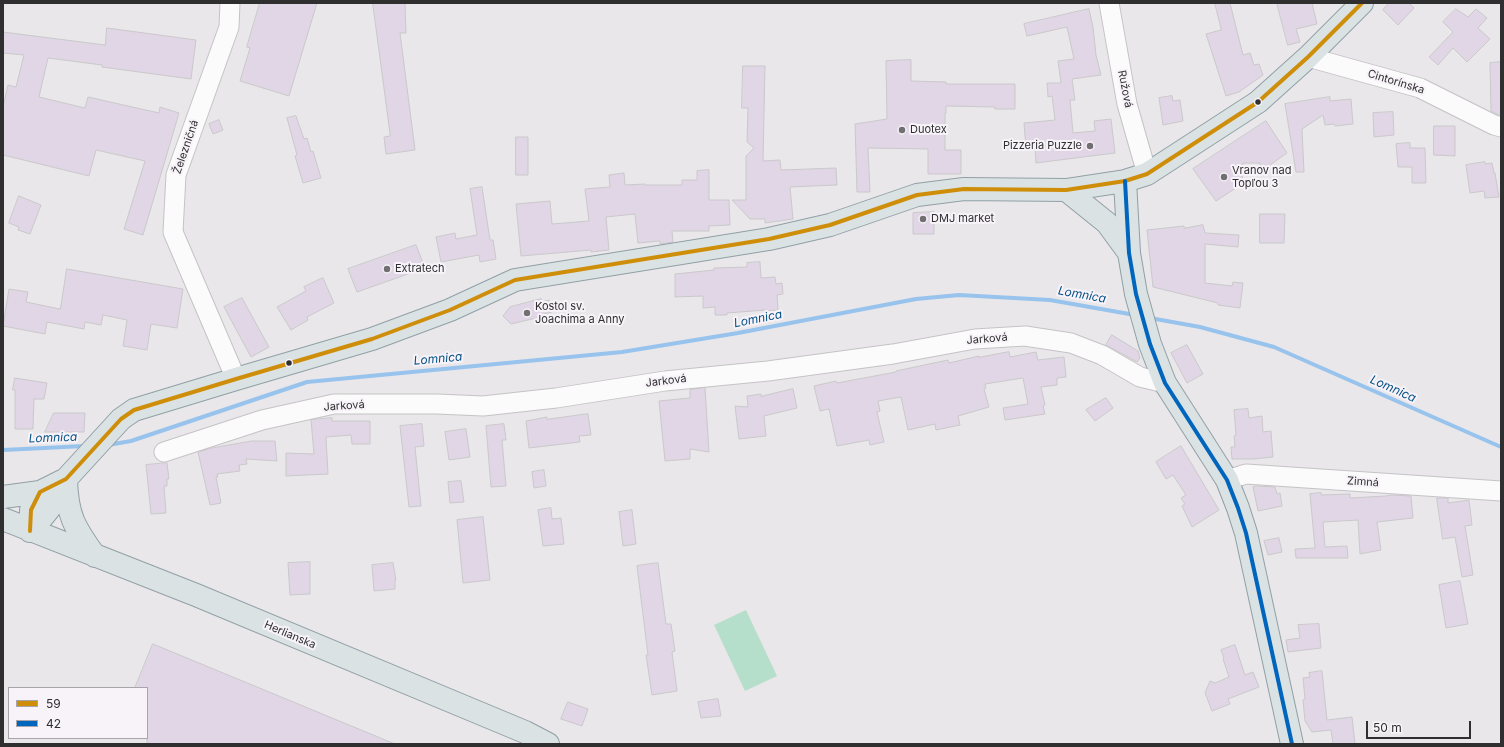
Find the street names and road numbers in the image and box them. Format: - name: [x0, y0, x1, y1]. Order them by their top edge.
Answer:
- street label: Cintorínska: [1366, 67, 1426, 97]
- street label: Ružová: [1115, 69, 1135, 109]
- street label: Železničná: [171, 118, 201, 176]
- street label: Jarková: [966, 331, 1008, 347]
- street label: Jarková: [645, 372, 687, 390]
- street label: Jarková: [323, 398, 365, 414]
- street label: Zimná: [1347, 474, 1379, 490]
- street label: Herlianska: [262, 618, 318, 652]

